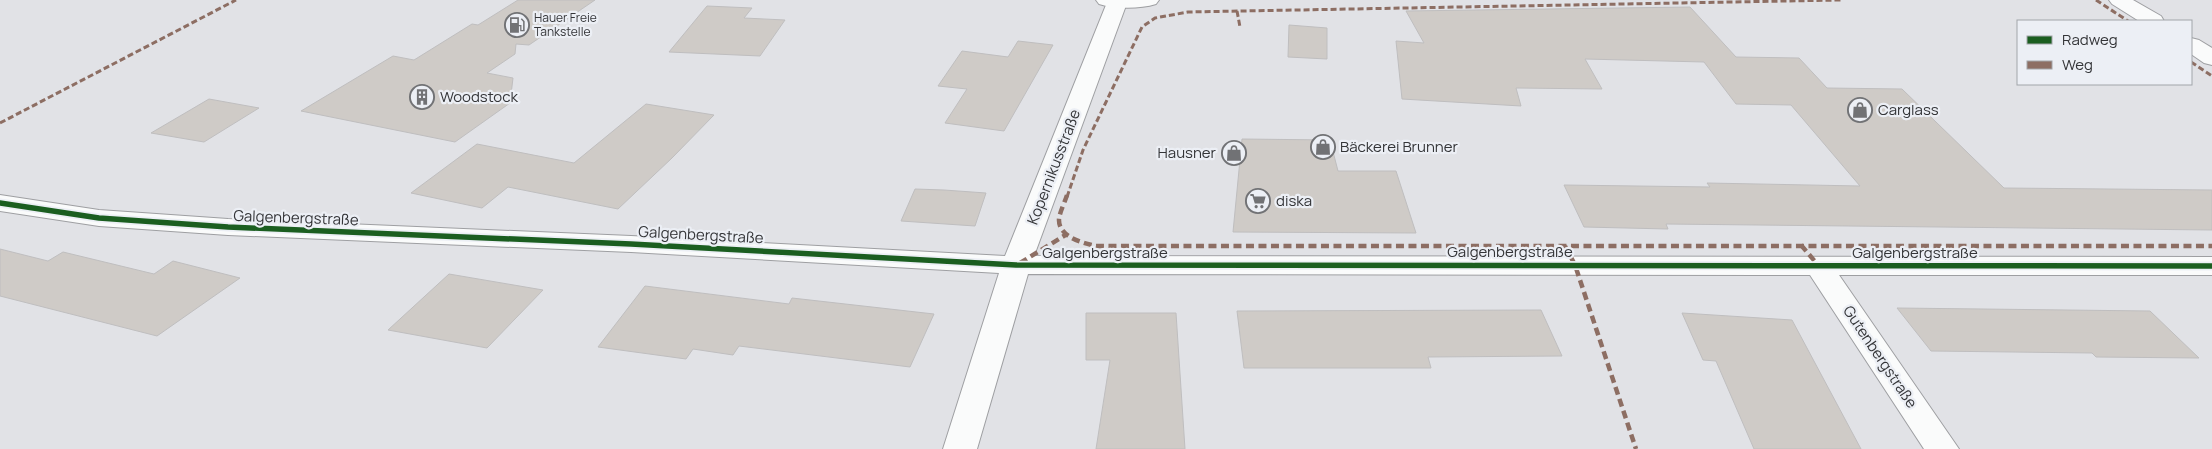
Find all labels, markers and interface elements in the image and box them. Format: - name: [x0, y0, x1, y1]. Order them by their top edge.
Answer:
- place label: Hauer Freie Tankstelle: [534, 9, 597, 40]
- fuel station icon: Hauer Freie Tankstelle: [504, 12, 530, 38]
- legend: [2017, 20, 2192, 85]
- text: Radweg: [2062, 29, 2118, 50]
- text: Weg: [2062, 54, 2093, 75]
- building icon: Woodstock: [409, 84, 435, 110]
- place label: Woodstock: [440, 86, 519, 107]
- shop icon: Carglass: [1847, 97, 1873, 123]
- place label: Carglass: [1878, 99, 1939, 120]
- street label: Kopernikusstraße: [1022, 106, 1085, 228]
- shop icon: Bäckerei Brunner: [1310, 134, 1336, 160]
- place label: Bäckerei Brunner: [1340, 136, 1458, 157]
- shop icon: Hausner: [1221, 140, 1247, 166]
- place label: Hausner: [1158, 142, 1217, 163]
- supermarket icon: diska: [1245, 188, 1271, 214]
- place label: diska: [1276, 190, 1312, 211]
- street label: Galgenbergstraße: [233, 205, 359, 230]
- street label: Galgenbergstraße: [638, 221, 764, 248]
- street label: Galgenbergstraße: [1447, 241, 1573, 262]
- street label: Galgenbergstraße: [1042, 242, 1168, 263]
- street label: Galgenbergstraße: [1852, 242, 1978, 263]
- street label: Gutenbergstraße: [1838, 301, 1923, 412]

